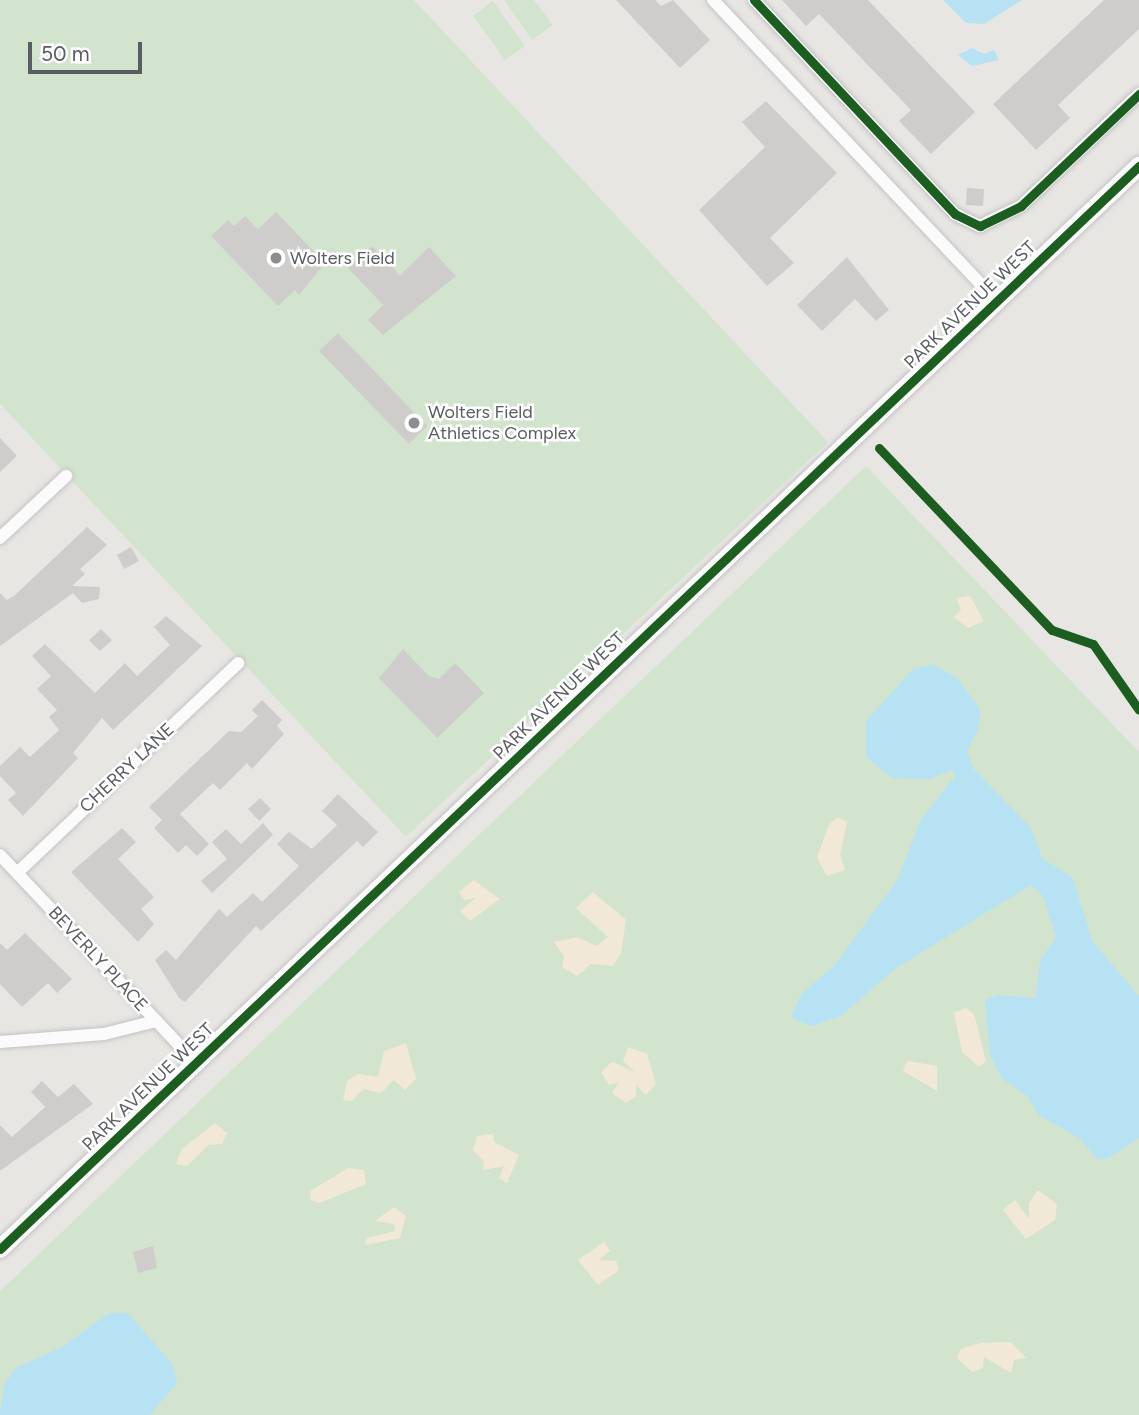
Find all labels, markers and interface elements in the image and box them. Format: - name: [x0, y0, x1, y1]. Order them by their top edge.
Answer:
- scale bar: [32, 28, 145, 72]
- text: 50 m: [41, 41, 90, 66]
- street label: PARK AVENUE WEST: [900, 237, 1040, 373]
- place label: Wolters Field: [290, 247, 395, 269]
- marker: Wolters Field: [268, 250, 284, 266]
- place label: Wolters Field Athletics Complex: [428, 402, 576, 444]
- marker: Wolters Field Athletics Complex: [406, 415, 422, 431]
- street label: PARK AVENUE WEST: [489, 628, 629, 764]
- street label: CHERRY LANE: [75, 719, 179, 817]
- street label: BEVERLY PLACE: [44, 902, 152, 1016]
- street label: PARK AVENUE WEST: [78, 1019, 218, 1155]

